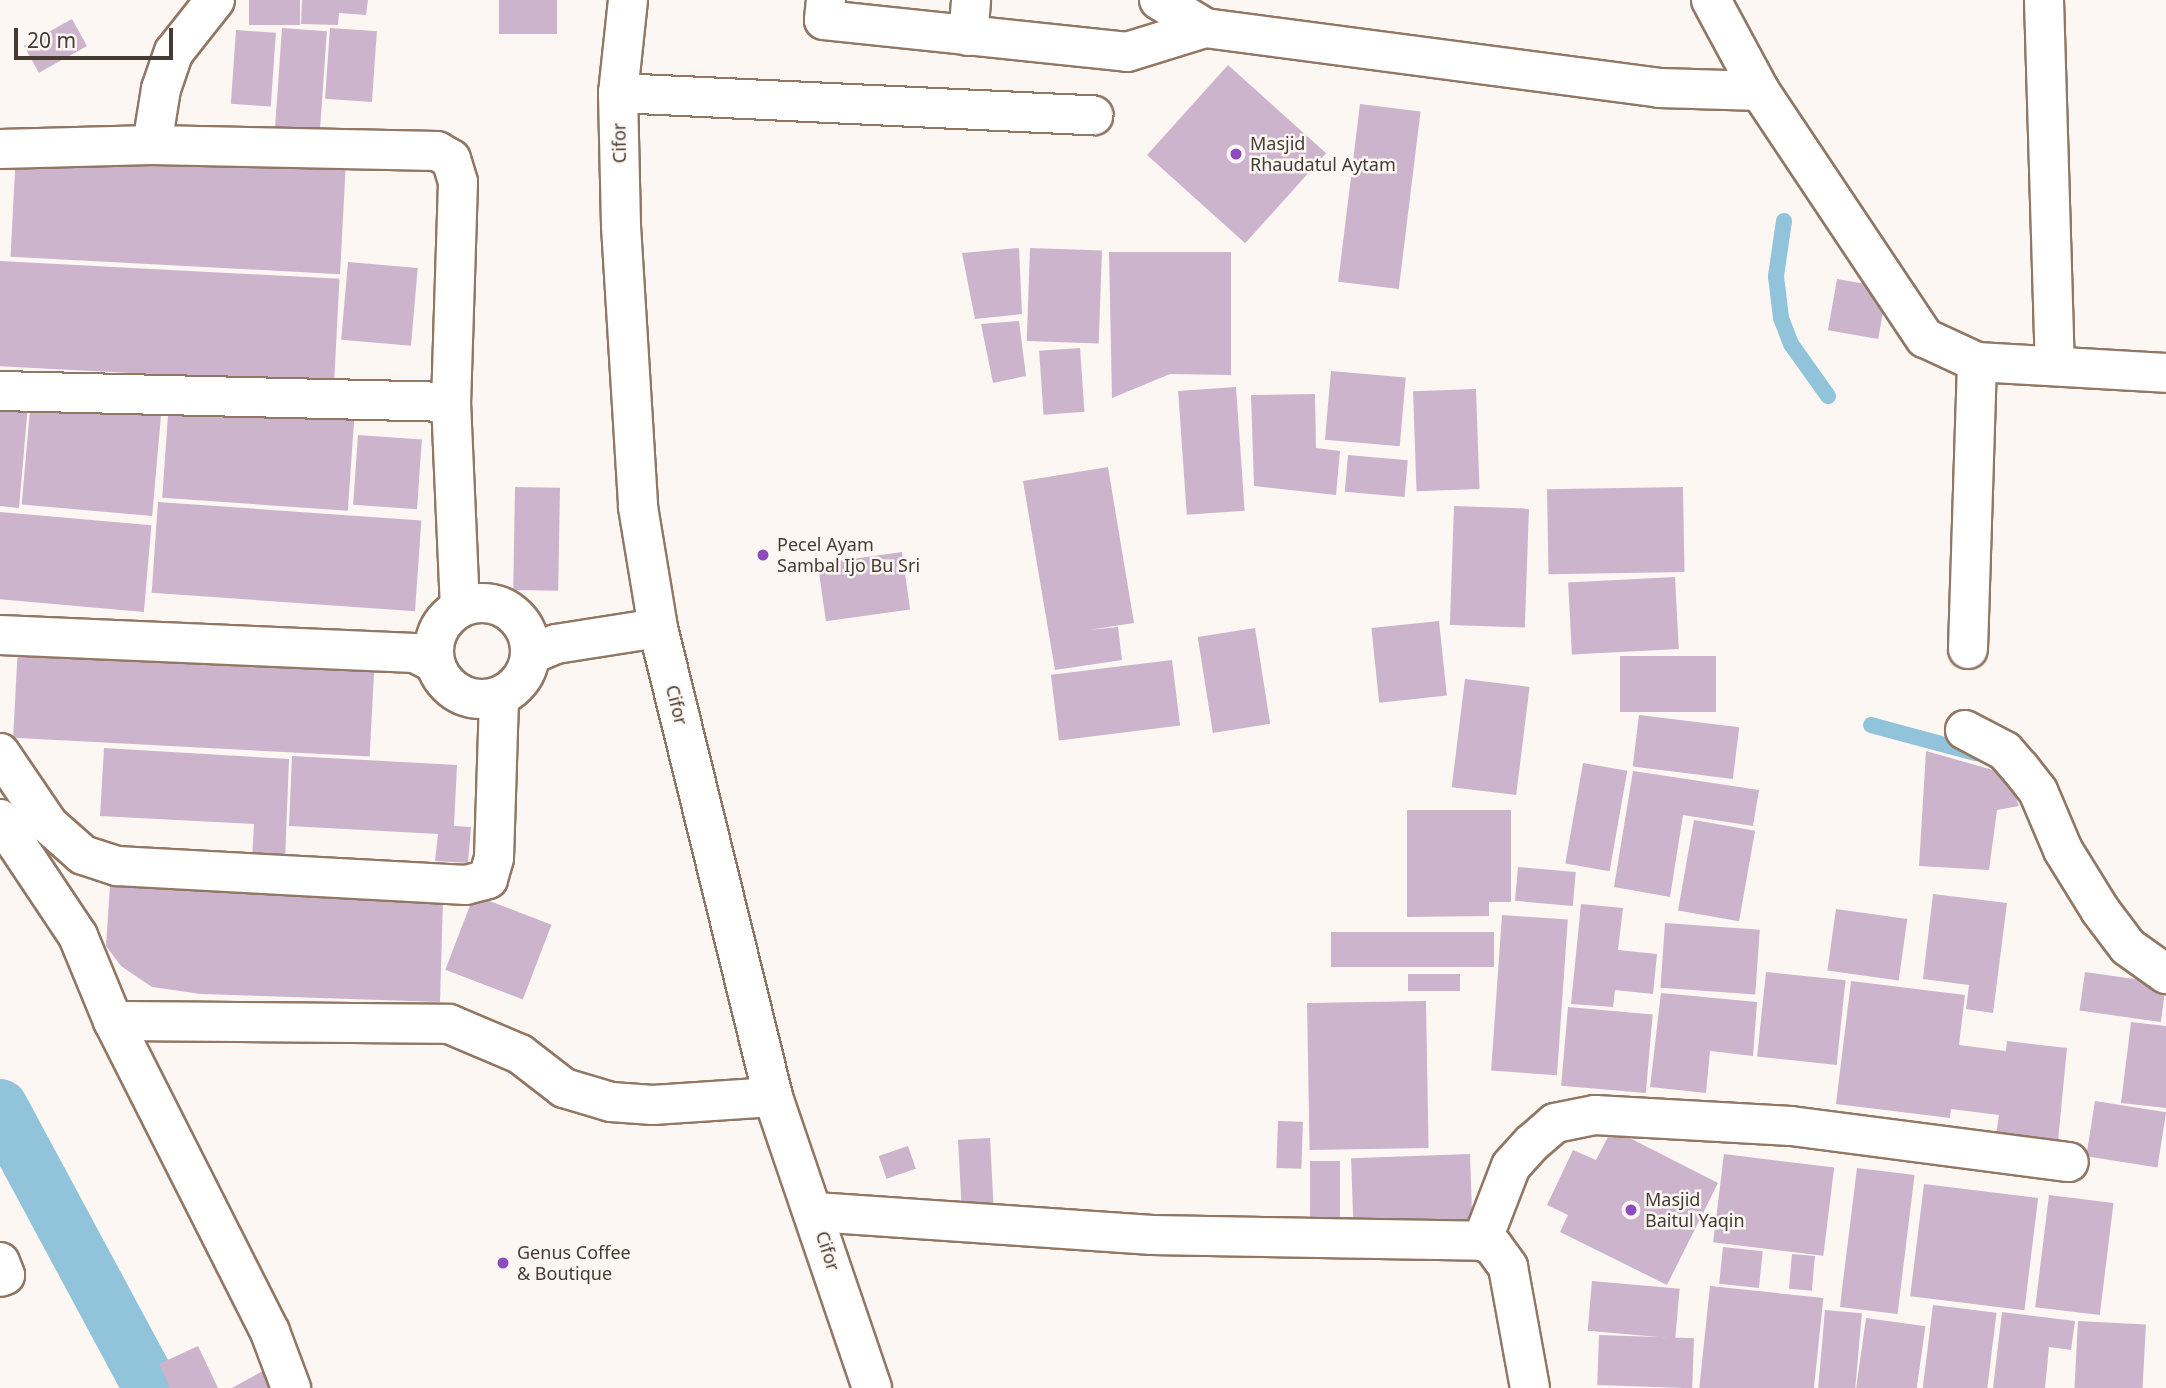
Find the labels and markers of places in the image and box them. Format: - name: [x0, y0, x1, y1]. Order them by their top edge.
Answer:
- place label: Masjid Rhaudatul Aytam: [1250, 133, 1396, 176]
- marker: Masjid Rhaudatul Aytam: [1228, 146, 1244, 162]
- place label: Pecel Ayam Sambal Ijo Bu Sri: [777, 534, 920, 576]
- marker: Pecel Ayam Sambal Ijo Bu Sri: [755, 547, 771, 563]
- place label: Masjid Baitul Yaqin: [1645, 1189, 1745, 1232]
- marker: Masjid Baitul Yaqin: [1623, 1202, 1639, 1218]
- place label: Genus Coffee & Boutique: [517, 1242, 631, 1284]
- marker: Genus Coffee & Boutique: [495, 1255, 511, 1271]

